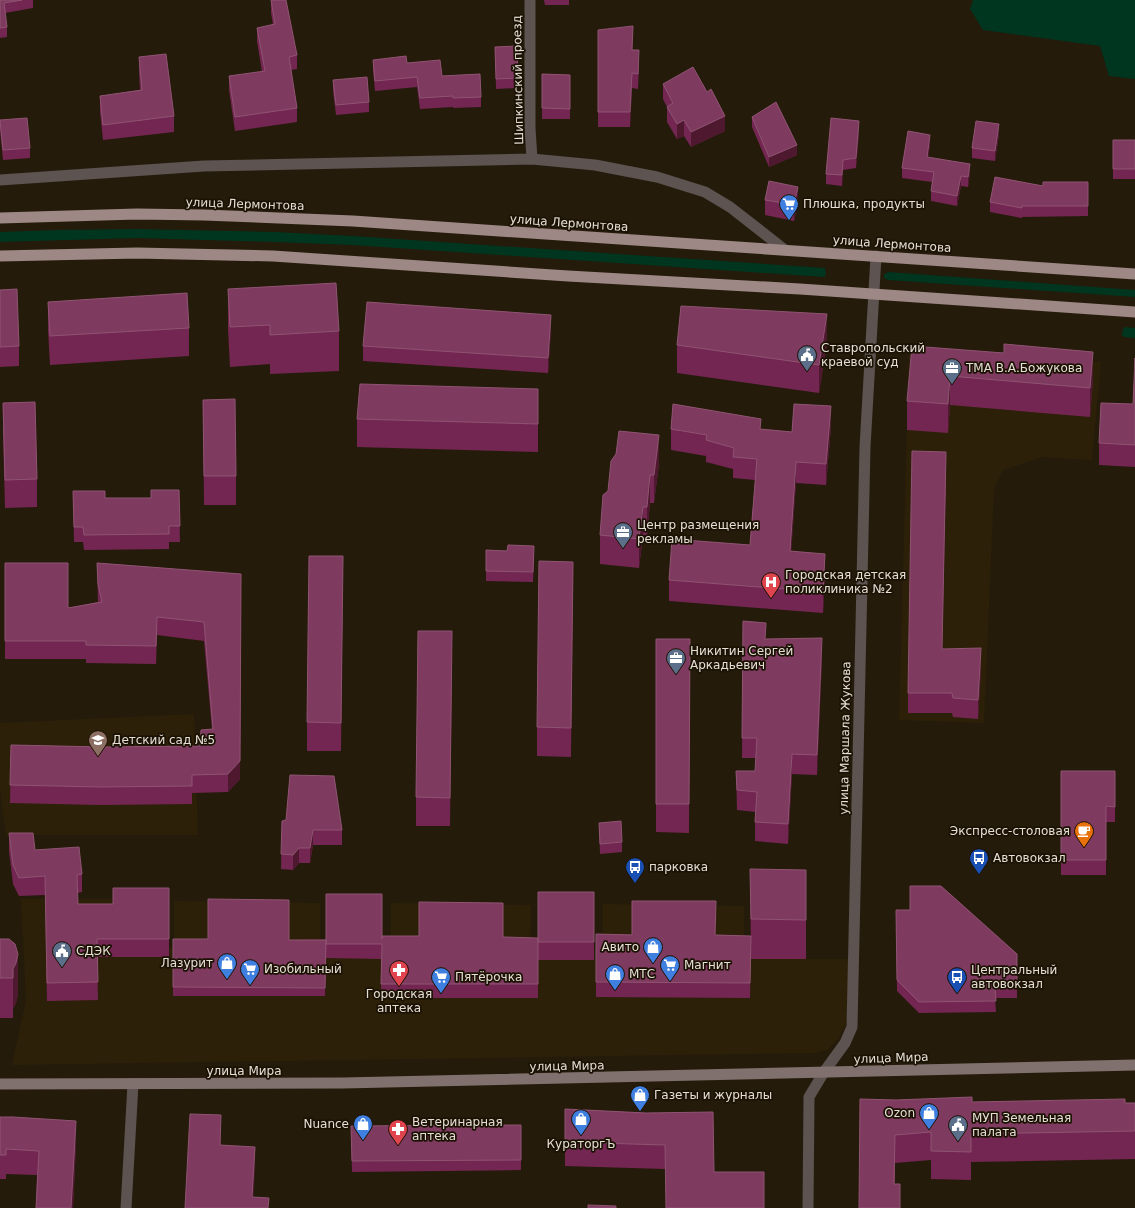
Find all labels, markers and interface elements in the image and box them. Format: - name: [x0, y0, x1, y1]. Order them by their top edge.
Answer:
- street label: Шипкинский проезд: [510, 15, 526, 145]
- supermarket icon: Плюшка, продукты: [778, 193, 800, 221]
- street label: улица Лермонтова: [185, 195, 305, 213]
- place label: Плюшка, продукты: [803, 197, 925, 211]
- street label: улица Лермонтова: [509, 212, 629, 234]
- street label: улица Лермонтова: [832, 233, 952, 255]
- place label: Ставропольский краевой суд: [821, 341, 925, 369]
- public building icon: Ставропольский краевой суд: [796, 344, 818, 372]
- office icon: ТМА В.А.Божукова: [941, 357, 963, 385]
- place label: ТМА В.А.Божукова: [965, 361, 1082, 375]
- place label: Центр размещения рекламы: [637, 518, 759, 546]
- office icon: Центр размещения рекламы: [612, 521, 634, 549]
- place label: Городская детская поликлиника №2: [785, 568, 906, 596]
- hospital icon: Городская детская поликлиника №2: [760, 571, 782, 599]
- place label: Никитин Сергей Аркадьевич: [690, 644, 793, 672]
- office icon: Никитин Сергей Аркадьевич: [665, 647, 687, 675]
- street label: улица Маршала Жукова: [837, 661, 853, 815]
- school or university icon: Детский сад №5: [87, 729, 109, 757]
- place label: Детский сад №5: [112, 733, 215, 747]
- cafe icon: Экспресс-столовая: [1073, 820, 1095, 848]
- place label: Экспресс-столовая: [950, 824, 1070, 838]
- bus stop icon: Автовокзал: [968, 847, 990, 875]
- place label: Автовокзал: [993, 851, 1066, 865]
- bus stop icon: парковка: [624, 856, 646, 884]
- place label: парковка: [649, 860, 708, 874]
- shop icon: Авито: [642, 936, 664, 964]
- public building icon: СДЭК: [51, 940, 73, 968]
- place label: Авито: [602, 940, 639, 954]
- place label: СДЭК: [76, 944, 111, 958]
- shop icon: Лазурит: [216, 952, 238, 980]
- supermarket icon: Магнит: [659, 954, 681, 982]
- place label: Лазурит: [161, 956, 213, 970]
- supermarket icon: Изобильный: [239, 958, 261, 986]
- place label: Магнит: [684, 958, 731, 972]
- pharmacy icon: Городская аптека: [388, 959, 410, 987]
- place label: Изобильный: [264, 962, 342, 976]
- shop icon: МТС: [604, 963, 626, 991]
- place label: Центральный автовокзал: [971, 963, 1057, 991]
- supermarket icon: Пятёрочка: [430, 966, 452, 994]
- bus stop icon: Центральный автовокзал: [946, 966, 968, 994]
- place label: МТС: [629, 967, 655, 981]
- place label: Пятёрочка: [455, 970, 522, 984]
- place label: Городская аптека: [366, 987, 432, 1015]
- street label: улица Мира: [853, 1050, 929, 1066]
- street label: улица Мира: [529, 1058, 605, 1074]
- street label: улица Мира: [206, 1064, 282, 1078]
- shop icon: Газеты и журналы: [629, 1084, 651, 1112]
- place label: Газеты и журналы: [654, 1088, 772, 1102]
- shop icon: Ozon: [918, 1102, 940, 1130]
- place label: Ozon: [884, 1106, 915, 1120]
- shop icon: КураторгЪ: [570, 1108, 592, 1136]
- place label: МУП Земельная палата: [972, 1111, 1071, 1139]
- shop icon: Nuance: [352, 1113, 374, 1141]
- public building icon: МУП Земельная палата: [947, 1114, 969, 1142]
- place label: Ветеринарная аптека: [412, 1115, 503, 1143]
- place label: Nuance: [303, 1117, 349, 1131]
- pharmacy icon: Ветеринарная аптека: [387, 1118, 409, 1146]
- place label: КураторгЪ: [547, 1137, 615, 1151]

